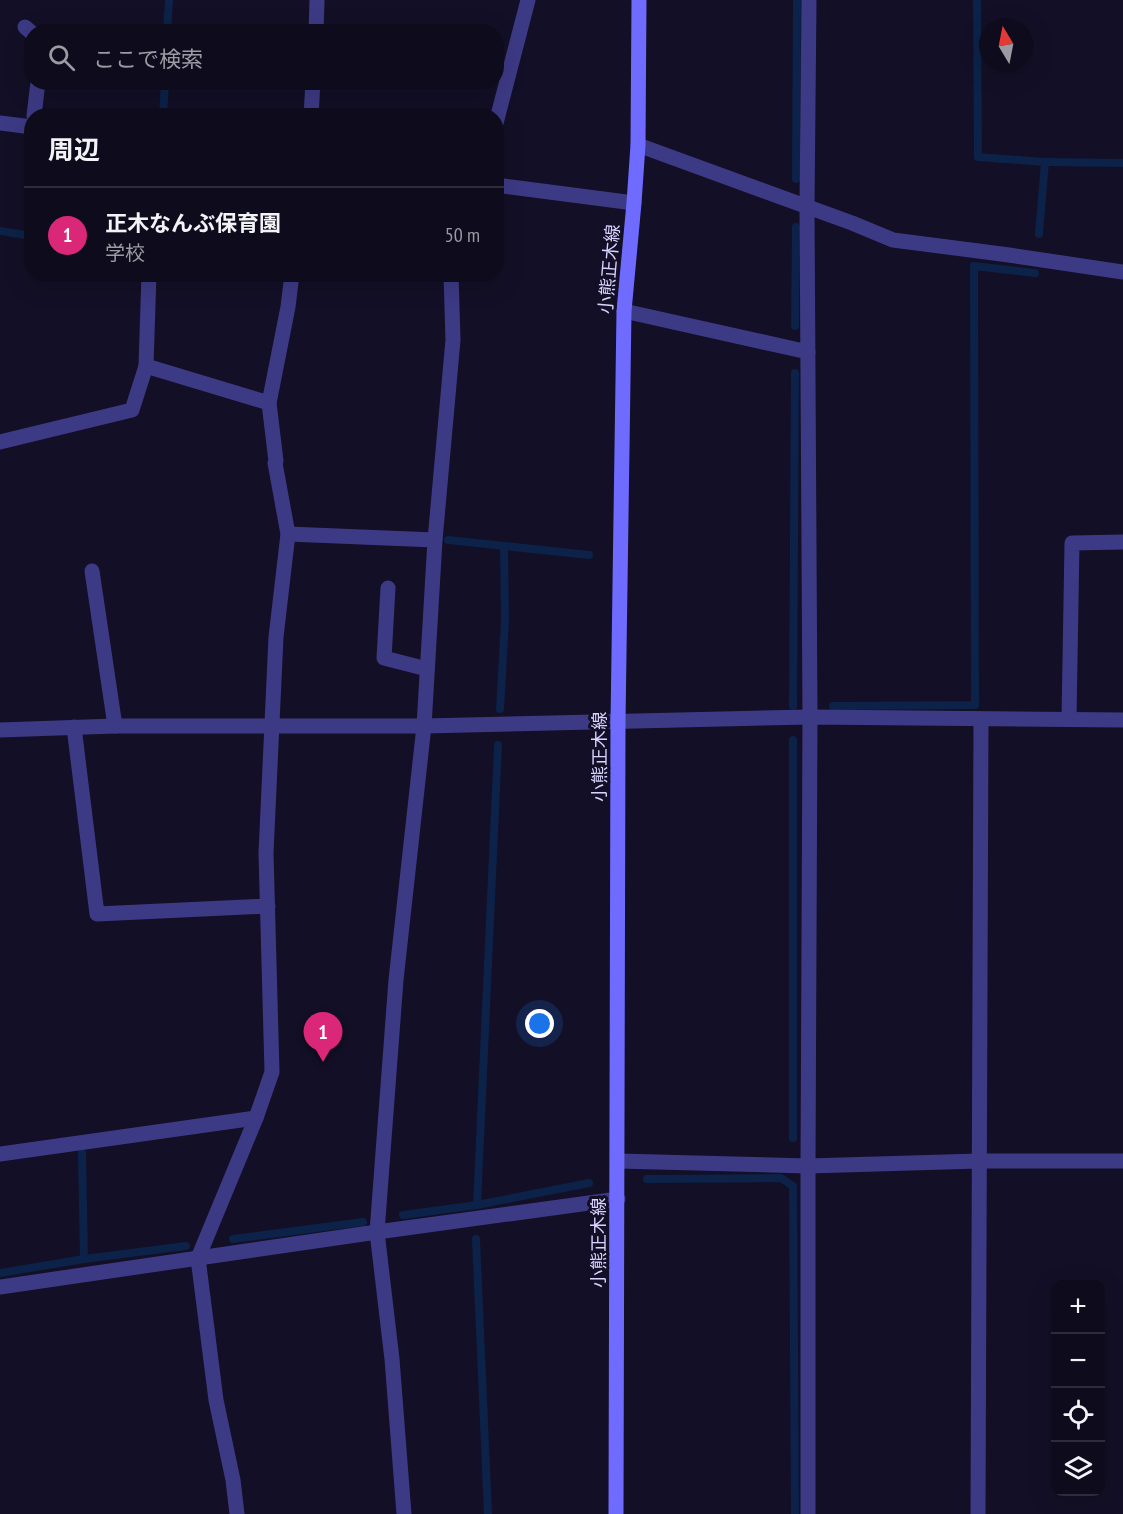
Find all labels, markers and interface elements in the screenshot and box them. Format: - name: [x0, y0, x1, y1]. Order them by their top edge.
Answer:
- north arrow: [979, 18, 1033, 72]
- search box: [24, 24, 504, 90]
- icon: search: [45, 41, 78, 74]
- text: ここで検索: [93, 45, 203, 73]
- text: 周辺: [48, 133, 100, 166]
- text: 正木なんぶ保育園: [105, 209, 281, 237]
- text: 1: [63, 222, 72, 248]
- text: 50 m: [445, 222, 480, 248]
- street label: 小熊正木線: [594, 223, 624, 315]
- text: 学校: [105, 240, 145, 266]
- street label: 小熊正木線: [588, 712, 611, 802]
- your location: [525, 1009, 554, 1038]
- pin: 1: [304, 1012, 342, 1062]
- street label: 小熊正木線: [587, 1198, 610, 1288]
- map controls: [1051, 1280, 1105, 1496]
- button: +: [1051, 1280, 1105, 1334]
- button: −: [1051, 1334, 1105, 1388]
- button: locate: [1051, 1388, 1105, 1442]
- button: layers: [1051, 1442, 1105, 1496]

